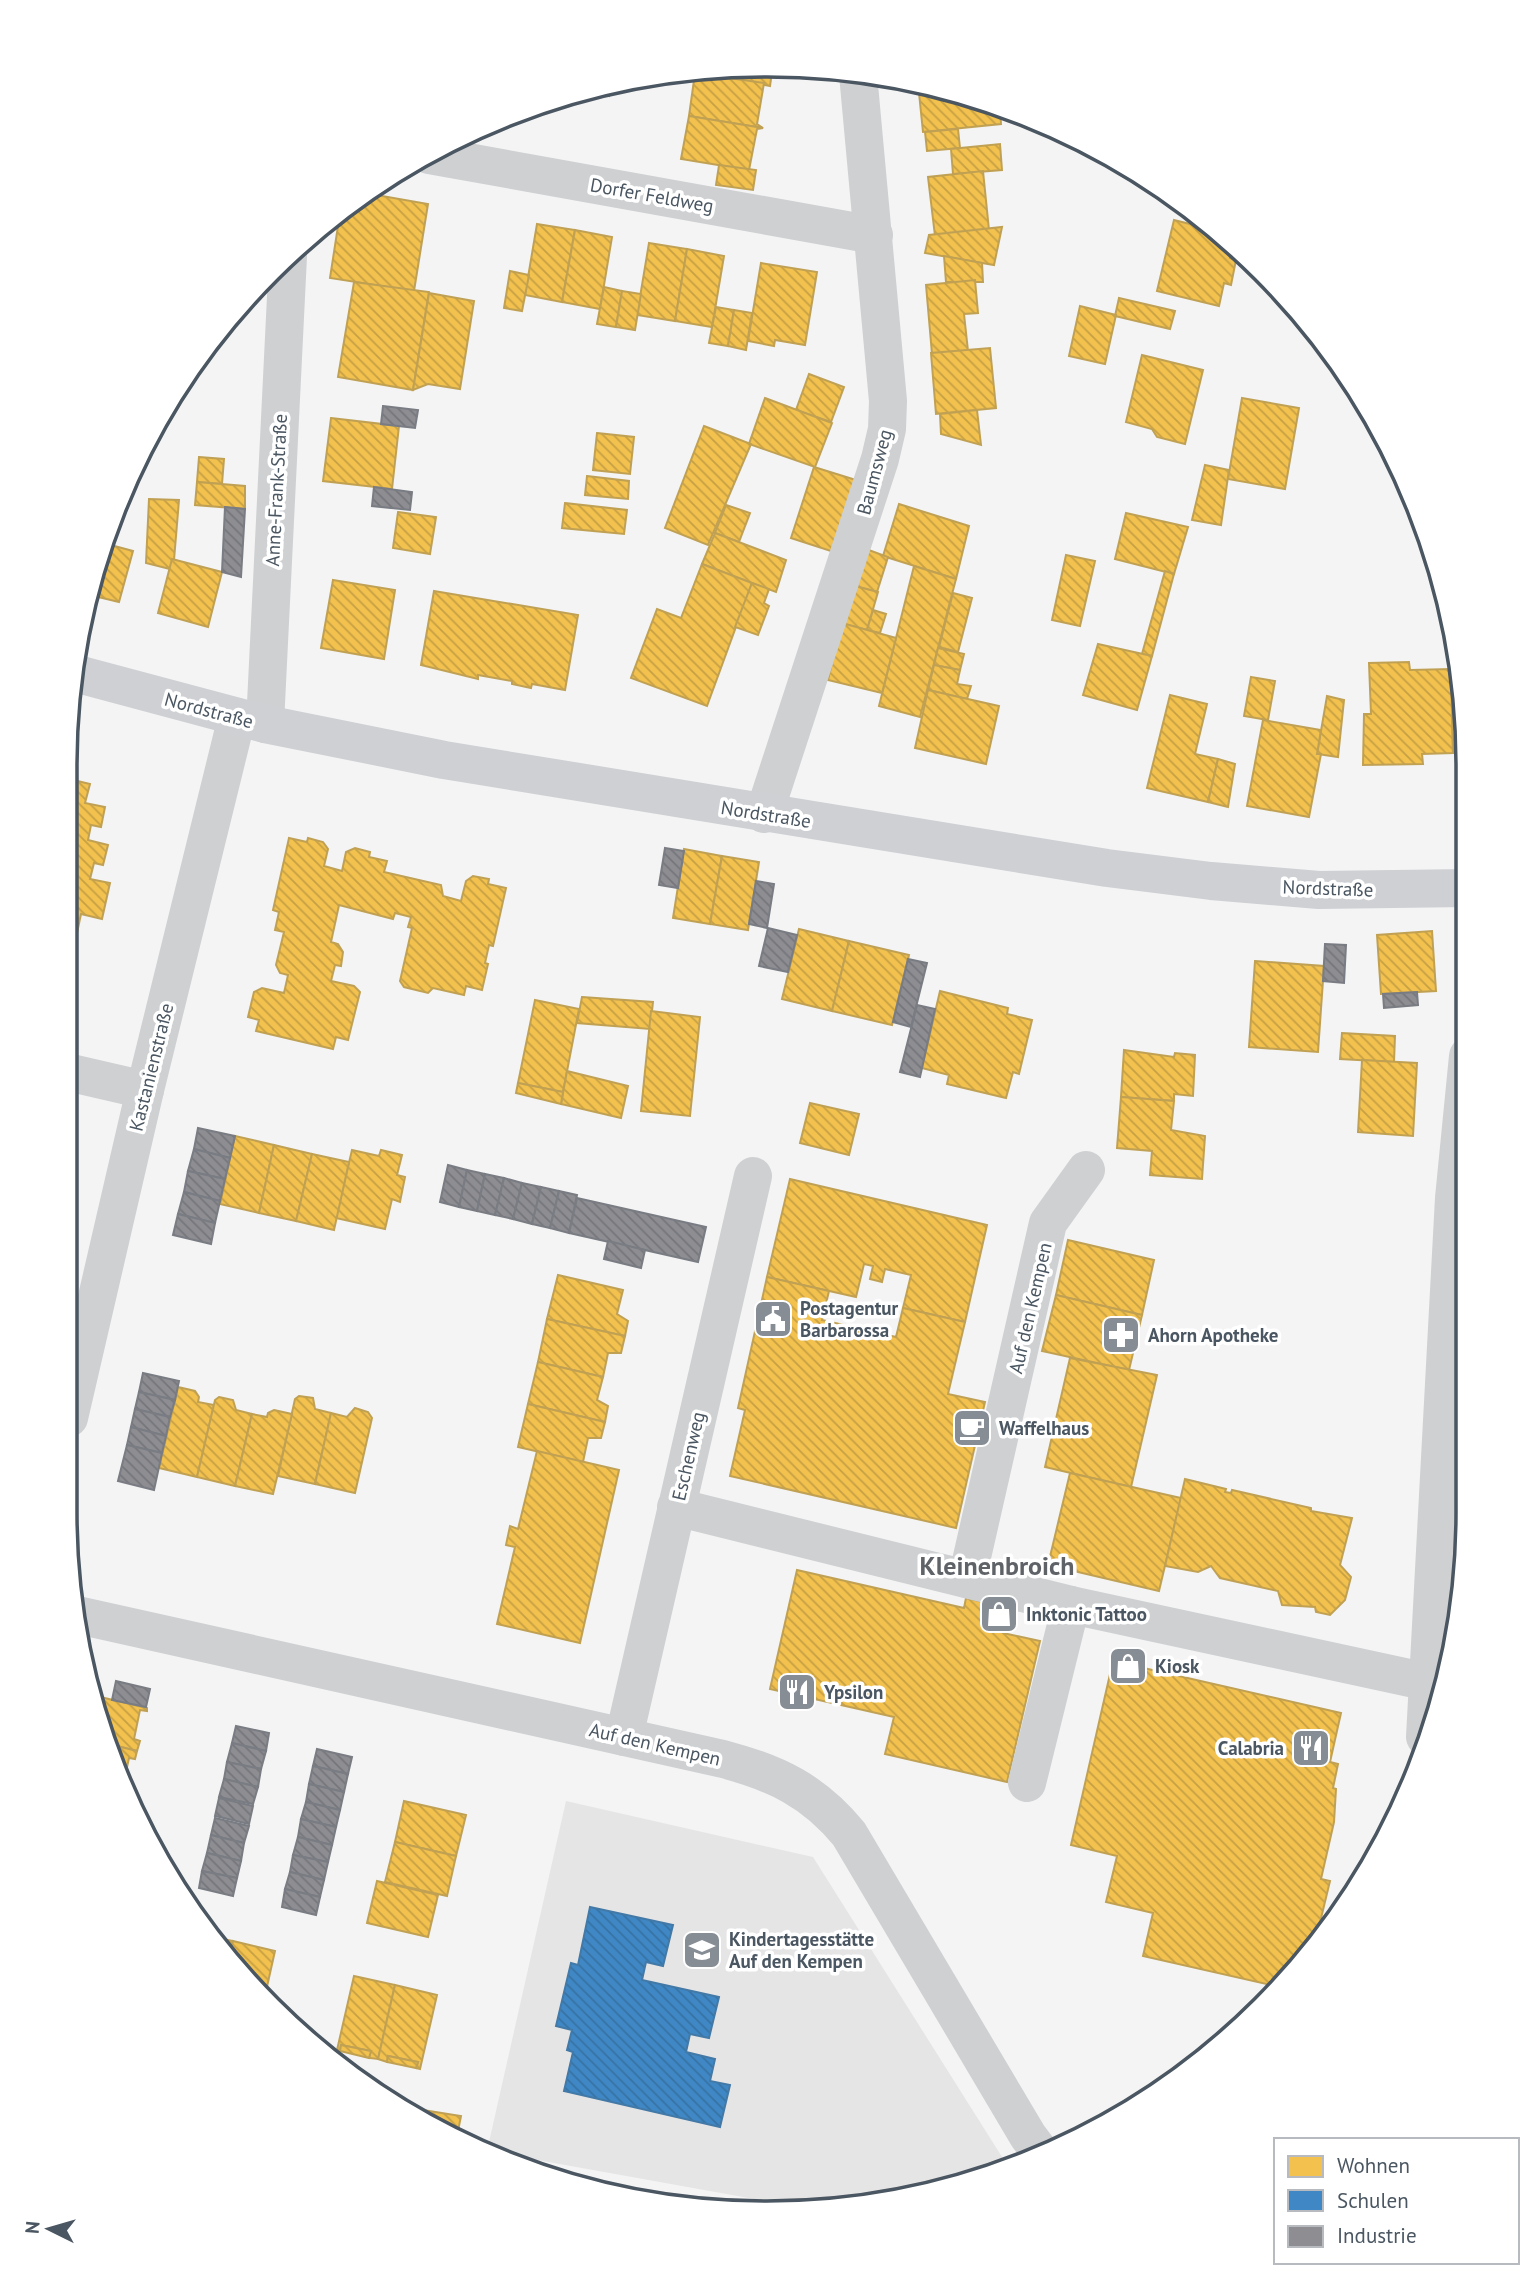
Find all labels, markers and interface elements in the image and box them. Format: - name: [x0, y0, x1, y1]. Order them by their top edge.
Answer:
- street label: Dorfer Feldweg: [588, 172, 716, 218]
- street label: Anne-Frank-Straße: [260, 413, 292, 567]
- street label: Baumsweg: [851, 427, 897, 517]
- street label: Nordstraße: [162, 687, 256, 733]
- street label: Nordstraße: [719, 795, 813, 833]
- street label: Nordstraße: [1282, 874, 1374, 902]
- street label: Kastanienstraße: [123, 1000, 179, 1134]
- street label: Auf den Kempen: [1003, 1240, 1057, 1376]
- place label: Postagentur Barbarossa: [800, 1296, 899, 1342]
- public building icon: Postagentur Barbarossa: [752, 1298, 794, 1340]
- pharmacy icon: Ahorn Apotheke: [1100, 1314, 1142, 1356]
- place label: Ahorn Apotheke: [1148, 1323, 1278, 1347]
- cafe icon: Waffelhaus: [951, 1407, 993, 1449]
- street label: Eschenweg: [666, 1409, 710, 1503]
- place label: Waffelhaus: [999, 1416, 1089, 1440]
- district label: Kleinenbroich: [920, 1549, 1074, 1582]
- shop icon: Inktonic Tattoo: [978, 1593, 1020, 1635]
- place label: Inktonic Tattoo: [1026, 1602, 1147, 1626]
- shop icon: Kiosk: [1107, 1645, 1149, 1687]
- place label: Kiosk: [1155, 1654, 1200, 1678]
- restaurant icon: Ypsilon: [776, 1671, 818, 1713]
- place label: Ypsilon: [823, 1680, 883, 1704]
- street label: Auf den Kempen: [587, 1717, 723, 1771]
- restaurant icon: Calabria: [1290, 1727, 1332, 1769]
- place label: Calabria: [1218, 1736, 1284, 1760]
- place label: Kindertagesstätte Auf den Kempen: [729, 1927, 874, 1973]
- school or university icon: Kindertagesstätte Auf den Kempen: [681, 1929, 723, 1971]
- legend: [1274, 2138, 1519, 2264]
- text: Wohnen: [1337, 2152, 1410, 2179]
- text: Schulen: [1337, 2187, 1409, 2214]
- north arrow: [14, 2194, 84, 2264]
- text: N: [20, 2220, 45, 2235]
- text: Industrie: [1337, 2222, 1417, 2249]

